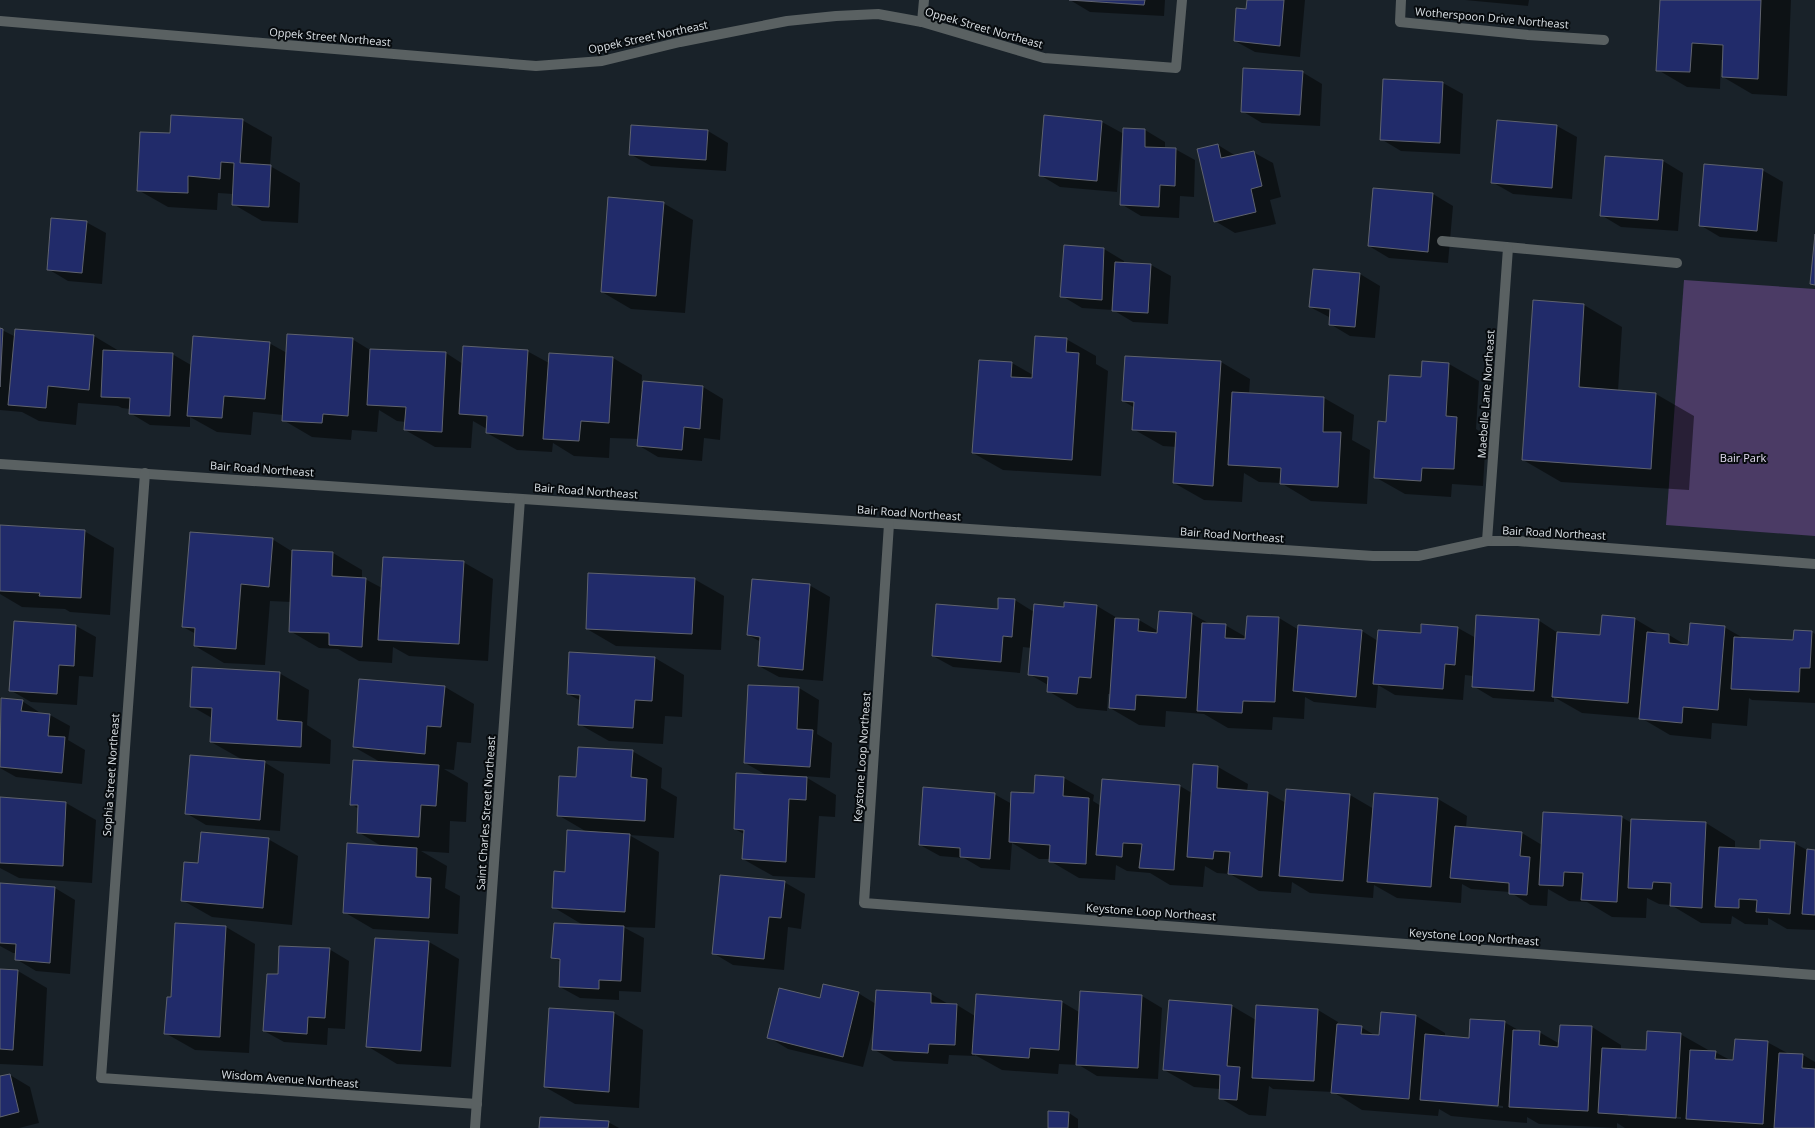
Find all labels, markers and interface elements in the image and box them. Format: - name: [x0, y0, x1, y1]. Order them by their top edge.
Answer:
- street label: Wotherspoon Drive Northeast: [1415, 3, 1570, 32]
- street label: Oppek Street Northeast: [923, 4, 1045, 52]
- street label: Oppek Street Northeast: [587, 16, 709, 57]
- street label: Oppek Street Northeast: [269, 24, 391, 49]
- street label: Maebelle Lane Northeast: [1474, 329, 1497, 459]
- park label: Bair Park: [1720, 450, 1766, 465]
- street label: Bair Road Northeast: [210, 457, 314, 480]
- street label: Bair Road Northeast: [534, 479, 638, 502]
- street label: Bair Road Northeast: [857, 501, 961, 524]
- street label: Bair Road Northeast: [1502, 522, 1606, 543]
- street label: Bair Road Northeast: [1180, 523, 1284, 546]
- street label: Keystone Loop Northeast: [849, 691, 874, 822]
- street label: Sophia Street Northeast: [99, 713, 122, 837]
- street label: Saint Charles Street Northeast: [473, 735, 498, 891]
- street label: Keystone Loop Northeast: [1086, 899, 1217, 924]
- street label: Keystone Loop Northeast: [1409, 924, 1540, 949]
- street label: Wisdom Avenue Northeast: [221, 1066, 359, 1091]

